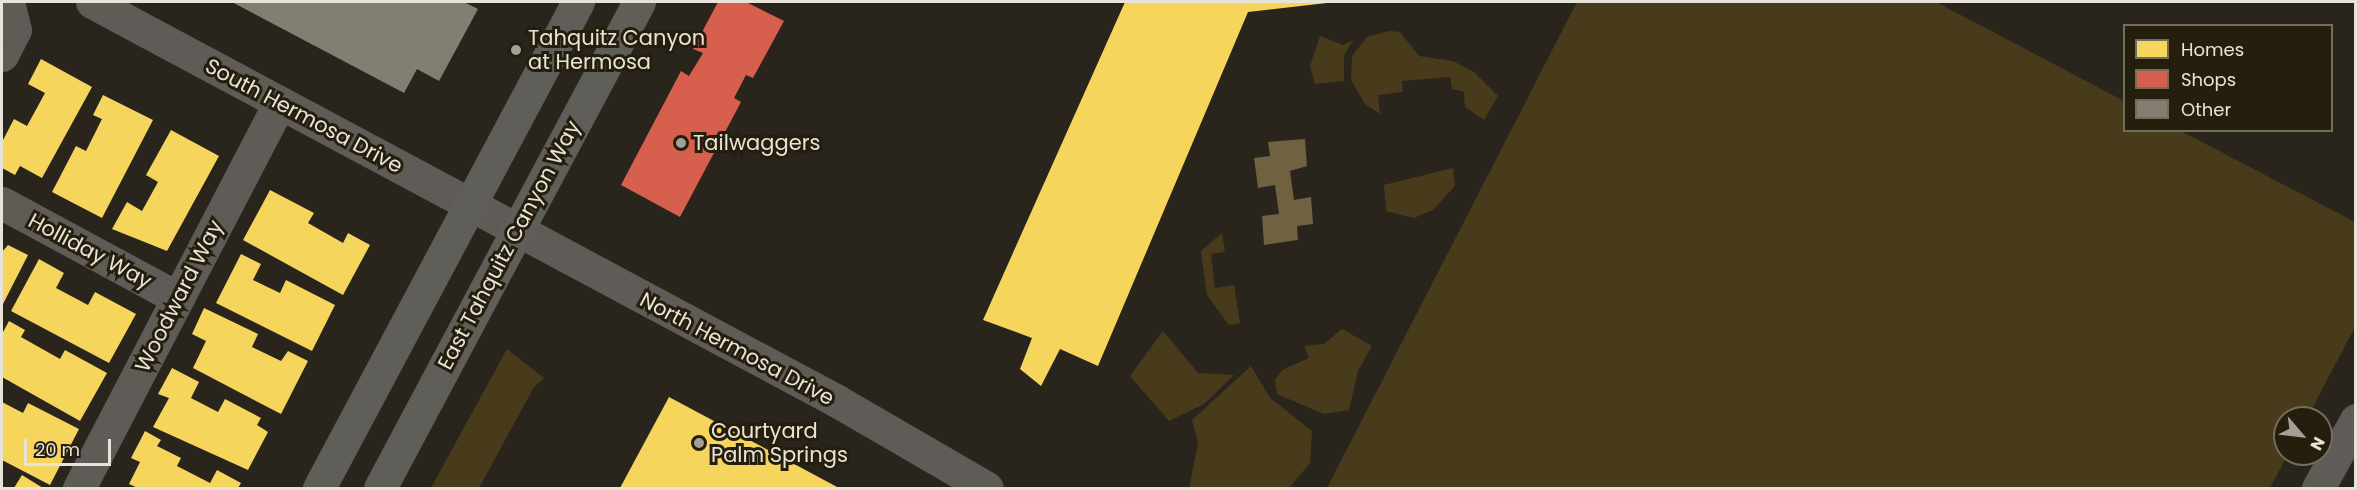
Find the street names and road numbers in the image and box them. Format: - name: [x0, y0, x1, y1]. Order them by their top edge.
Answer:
- street label: South Hermosa Drive: [201, 53, 407, 179]
- street label: East Tahquitz Canyon Way: [433, 116, 585, 374]
- street label: Holliday Way: [24, 208, 156, 294]
- street label: Woodward Way: [130, 216, 228, 376]
- street label: North Hermosa Drive: [635, 287, 839, 411]

